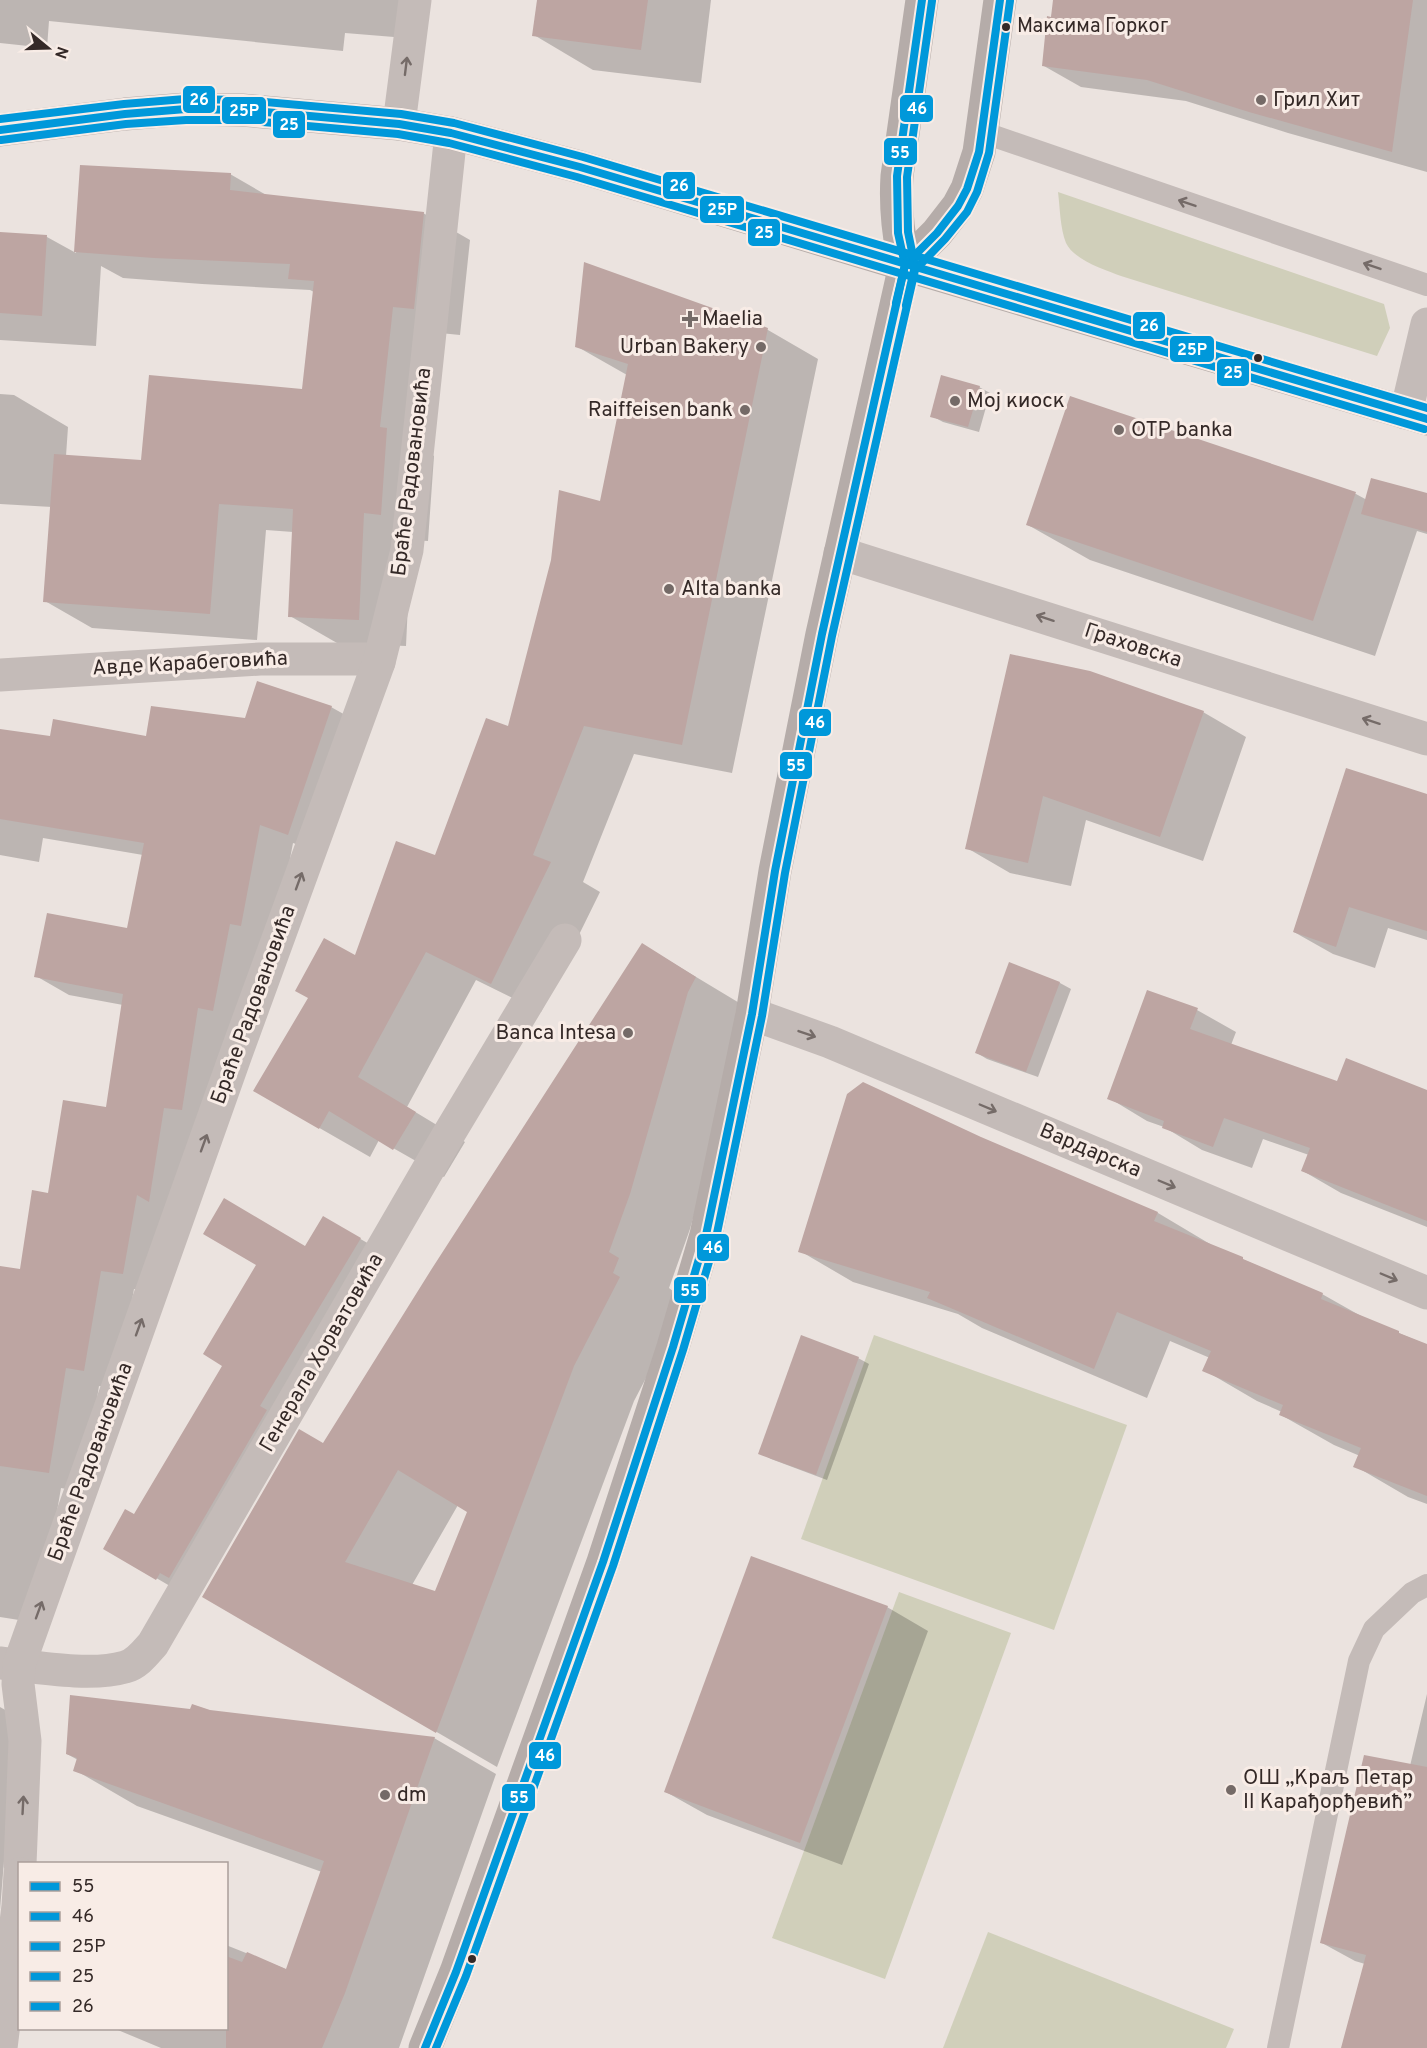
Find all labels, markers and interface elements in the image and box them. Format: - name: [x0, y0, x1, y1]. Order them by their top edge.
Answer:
- place label: Максима Горког: [1017, 14, 1168, 40]
- north arrow: [18, 18, 78, 78]
- marker: Максима Горког: [1000, 21, 1012, 33]
- text: N: [49, 44, 72, 61]
- one-way arrow: [401, 57, 412, 77]
- line badge: 26: [182, 85, 216, 114]
- place label: Грил Хит: [1273, 87, 1360, 114]
- text: 26: [189, 91, 209, 111]
- marker: Грил Хит: [1254, 93, 1268, 107]
- line badge: 46: [899, 94, 934, 123]
- line badge: 25P: [221, 96, 267, 125]
- text: 46: [907, 100, 927, 120]
- text: 25P: [229, 102, 259, 122]
- line badge: 25: [272, 110, 306, 139]
- text: 25: [279, 116, 299, 136]
- line badge: 55: [883, 137, 918, 166]
- text: 55: [890, 144, 910, 164]
- line badge: 26: [662, 171, 696, 200]
- text: 26: [669, 177, 689, 197]
- line badge: 25P: [699, 195, 745, 224]
- one-way arrow: [1178, 196, 1197, 207]
- text: 25P: [707, 201, 737, 221]
- line badge: 25: [747, 218, 781, 247]
- text: 25: [754, 224, 774, 244]
- one-way arrow: [1363, 260, 1382, 271]
- place label: Maelia: [702, 306, 763, 333]
- line badge: 26: [1132, 311, 1166, 340]
- marker: Maelia: [683, 312, 697, 326]
- text: 26: [1139, 317, 1159, 337]
- place label: Urban Bakery: [620, 334, 749, 361]
- line badge: 25P: [1169, 335, 1215, 363]
- marker: Urban Bakery: [754, 340, 768, 354]
- text: 25P: [1177, 341, 1207, 361]
- unlabelled marker: [1252, 352, 1264, 364]
- line badge: 25: [1216, 358, 1250, 387]
- text: 25: [1223, 364, 1243, 384]
- street label: Браће Радовановића: [386, 366, 438, 578]
- place label: Мој киоск: [967, 388, 1065, 415]
- marker: Мој киоск: [948, 394, 962, 408]
- place label: Raiffeisen bank: [588, 397, 733, 424]
- marker: Raiffeisen bank: [738, 403, 752, 417]
- place label: OTP banka: [1131, 417, 1233, 444]
- marker: OTP banka: [1112, 423, 1126, 437]
- place label: Alta banka: [681, 576, 781, 603]
- marker: Alta banka: [662, 582, 676, 596]
- one-way arrow: [1036, 612, 1055, 623]
- street label: Граховска: [1081, 618, 1185, 674]
- street label: Авде Карабеговића: [91, 645, 289, 683]
- line badge: 46: [798, 708, 832, 737]
- text: 46: [805, 714, 825, 734]
- one-way arrow: [1362, 715, 1381, 726]
- line badge: 55: [779, 751, 813, 780]
- text: 55: [786, 757, 806, 777]
- one-way arrow: [294, 872, 305, 891]
- street label: Браће Радовановића: [205, 902, 303, 1108]
- place label: Banca Intesa: [495, 1020, 616, 1047]
- marker: Banca Intesa: [621, 1026, 635, 1040]
- one-way arrow: [797, 1029, 816, 1040]
- one-way arrow: [978, 1103, 996, 1114]
- street label: Вардарска: [1035, 1117, 1145, 1185]
- one-way arrow: [200, 1134, 211, 1153]
- one-way arrow: [1158, 1179, 1176, 1190]
- line badge: 46: [696, 1233, 730, 1262]
- text: 46: [703, 1239, 723, 1259]
- street label: Генерала Хорватовића: [254, 1249, 390, 1457]
- one-way arrow: [1380, 1272, 1398, 1283]
- line badge: 55: [673, 1276, 707, 1304]
- text: 55: [680, 1282, 700, 1302]
- one-way arrow: [134, 1318, 145, 1337]
- street label: Браће Радовановића: [42, 1359, 140, 1565]
- one-way arrow: [34, 1601, 45, 1620]
- line badge: 46: [528, 1741, 562, 1770]
- text: 46: [535, 1747, 555, 1767]
- place label: ОШ „Краљ Петар II Карађорђевић”: [1243, 1765, 1413, 1816]
- place label: dm: [397, 1782, 427, 1809]
- line badge: 55: [501, 1783, 536, 1812]
- marker: ОШ „Краљ Петар II Карађорђевић”: [1224, 1783, 1238, 1797]
- marker: dm: [378, 1788, 392, 1802]
- text: 55: [509, 1789, 529, 1809]
- one-way arrow: [17, 1796, 28, 1816]
- legend: [18, 1862, 228, 2030]
- text: 55: [72, 1876, 94, 1899]
- text: 46: [72, 1906, 94, 1929]
- text: 25P: [72, 1936, 106, 1959]
- unlabelled marker: [466, 1953, 478, 1965]
- text: 25: [72, 1966, 94, 1989]
- text: 26: [72, 1996, 94, 2019]

